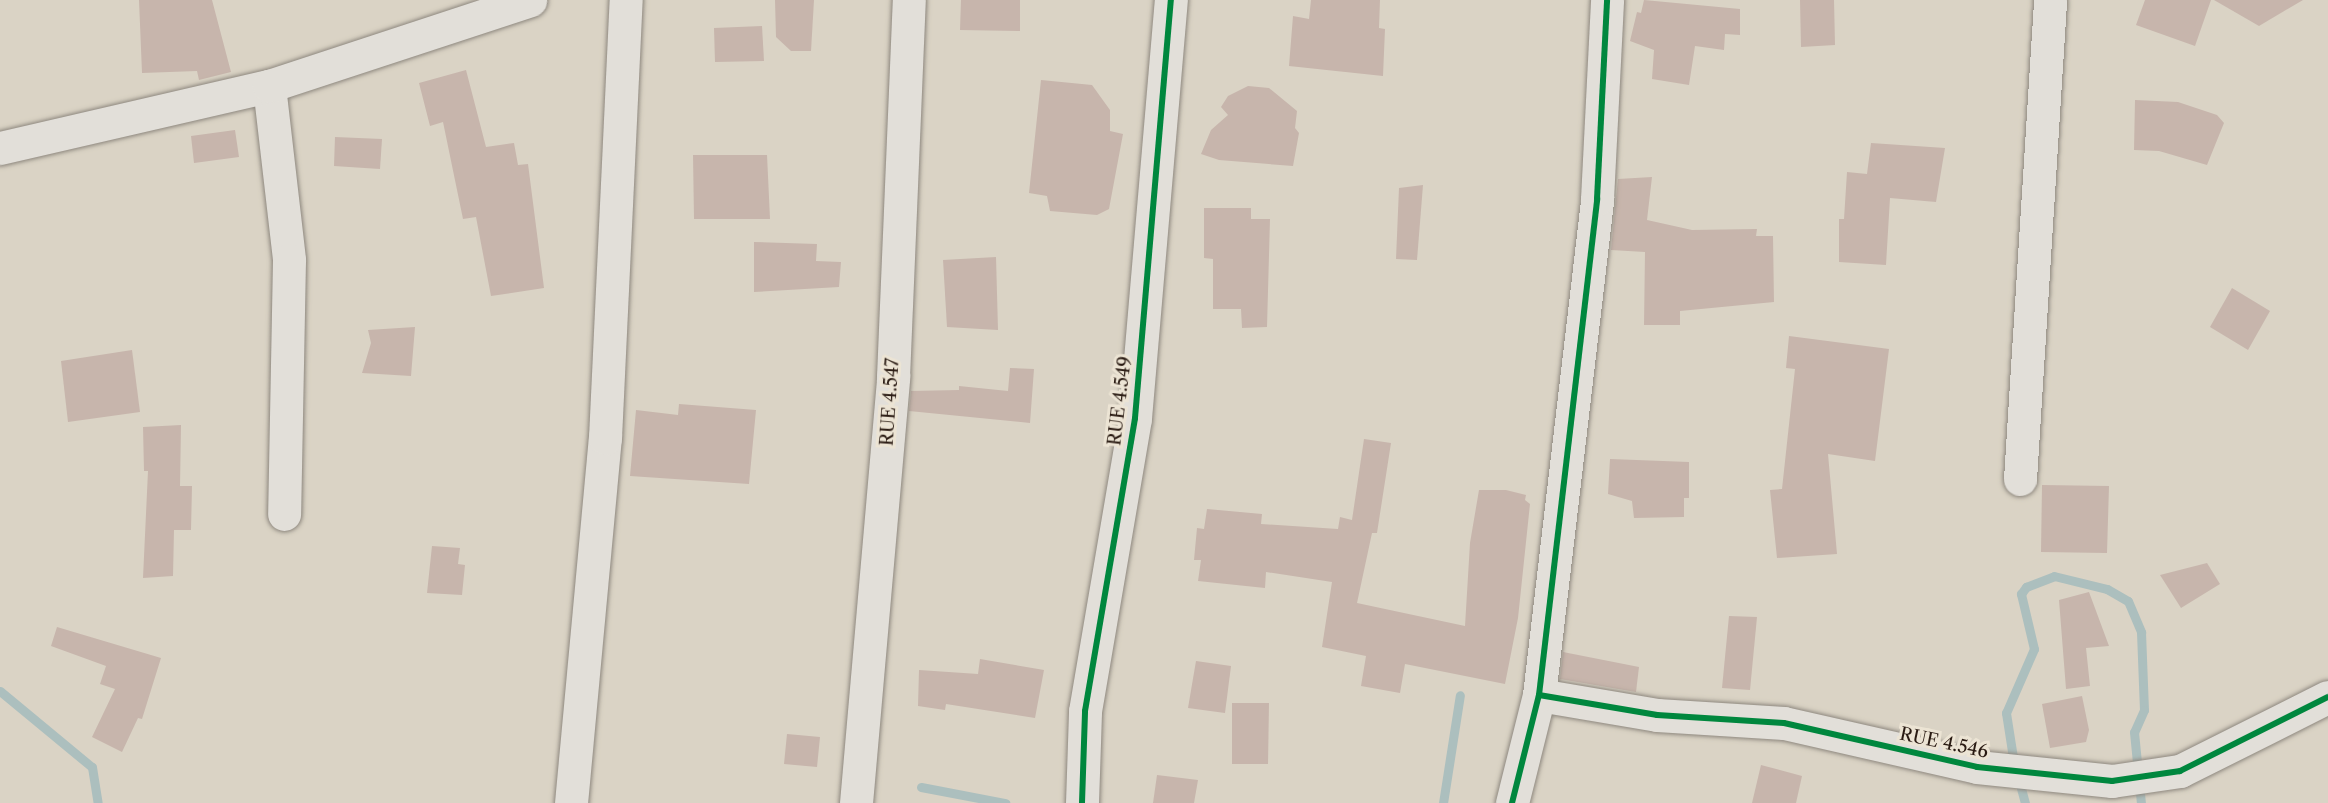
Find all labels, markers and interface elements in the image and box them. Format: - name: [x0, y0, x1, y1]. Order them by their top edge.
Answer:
- street label: RUE 4.549: [1104, 355, 1136, 447]
- street label: RUE 4.547: [876, 357, 904, 447]
- street label: RUE 4.546: [1898, 723, 1990, 763]

